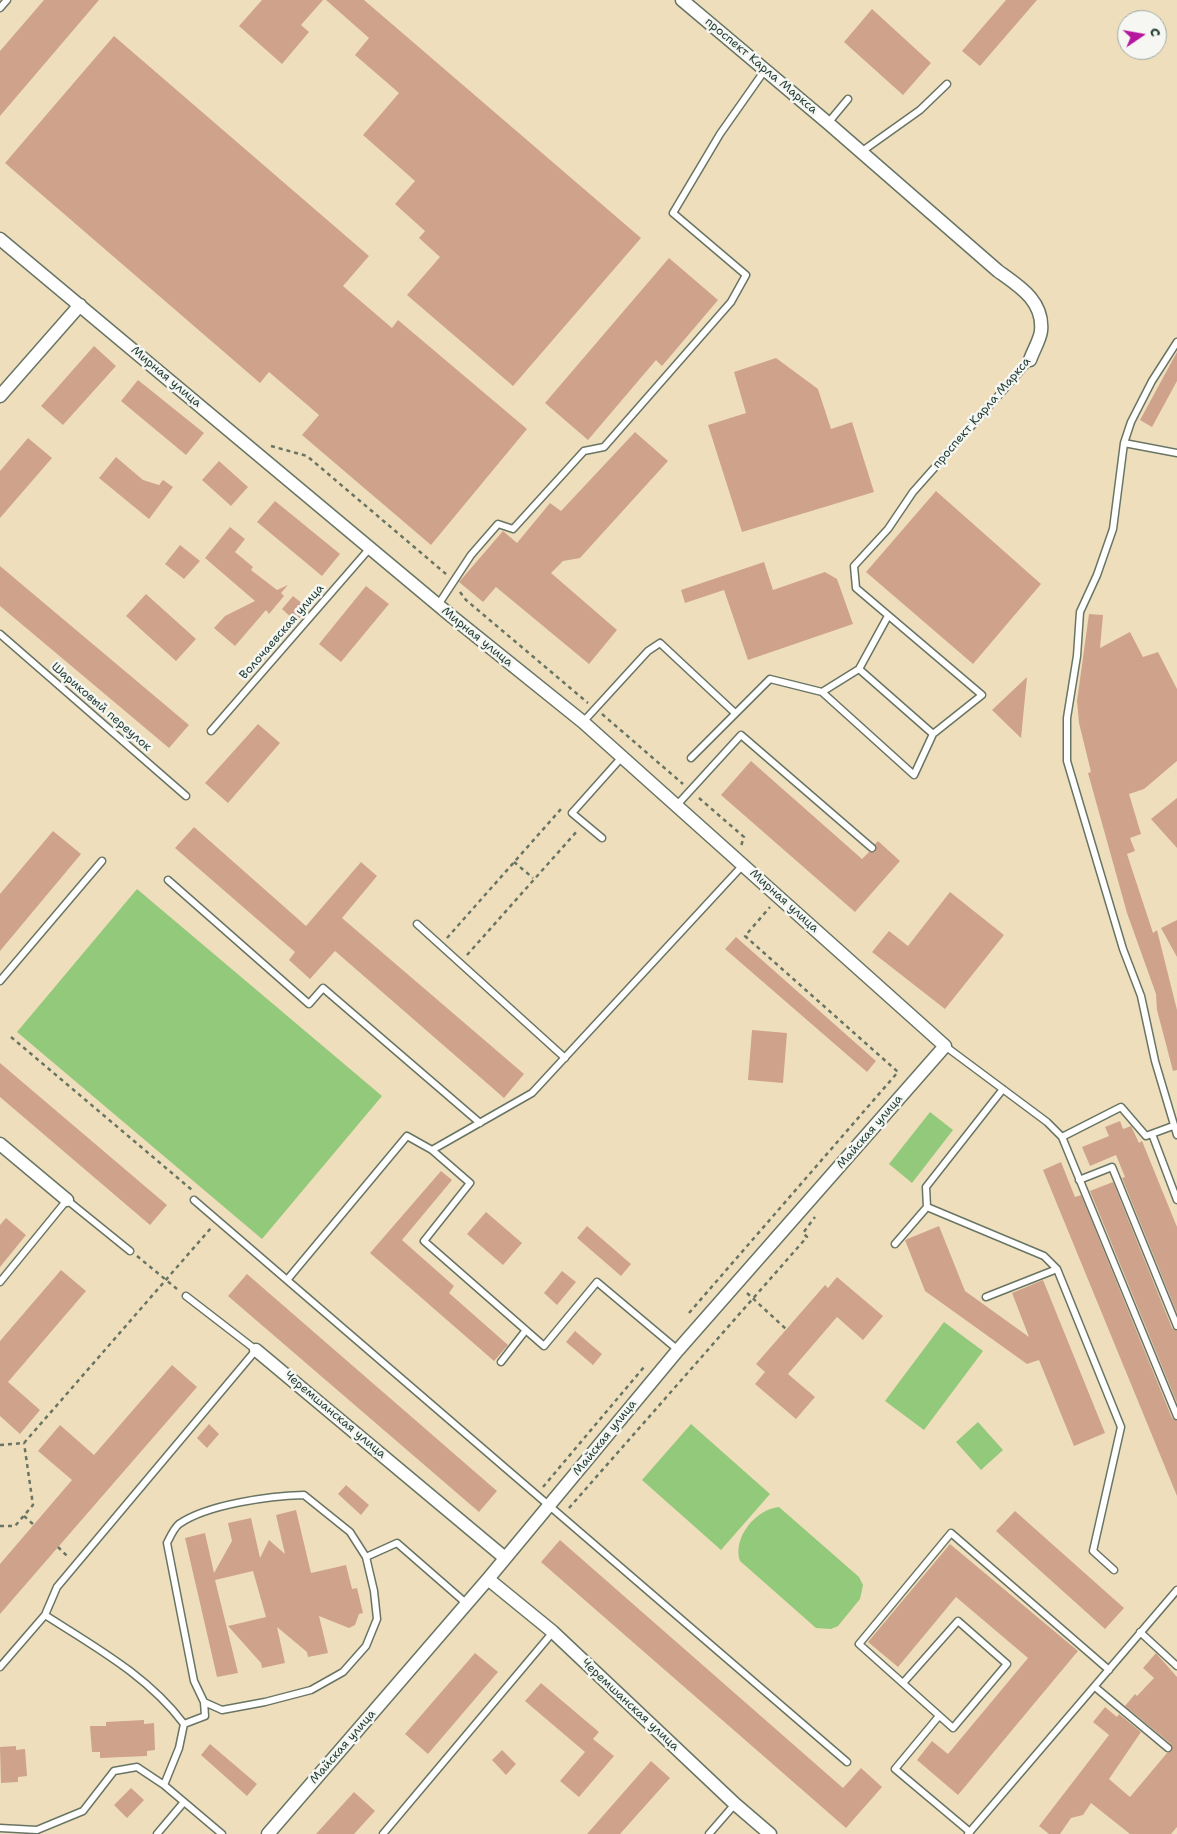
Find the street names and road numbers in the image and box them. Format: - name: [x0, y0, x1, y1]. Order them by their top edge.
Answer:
- street label: проспект Карла Маркса: [702, 15, 820, 117]
- street label: Мирная улица: [128, 343, 204, 411]
- street label: проспект Карла Маркса: [930, 355, 1034, 471]
- street label: Волочаевская улица: [237, 582, 327, 682]
- street label: Мирная улица: [438, 604, 516, 670]
- street label: Шариковый переулок: [48, 660, 154, 754]
- street label: Мирная улица: [747, 866, 821, 936]
- street label: Майская улица: [834, 1092, 906, 1172]
- street label: Черемшанская улица: [281, 1368, 389, 1462]
- street label: Майская улица: [570, 1397, 640, 1479]
- street label: Черемшанская улица: [578, 1656, 682, 1754]
- street label: Майская улица: [307, 1707, 379, 1787]

